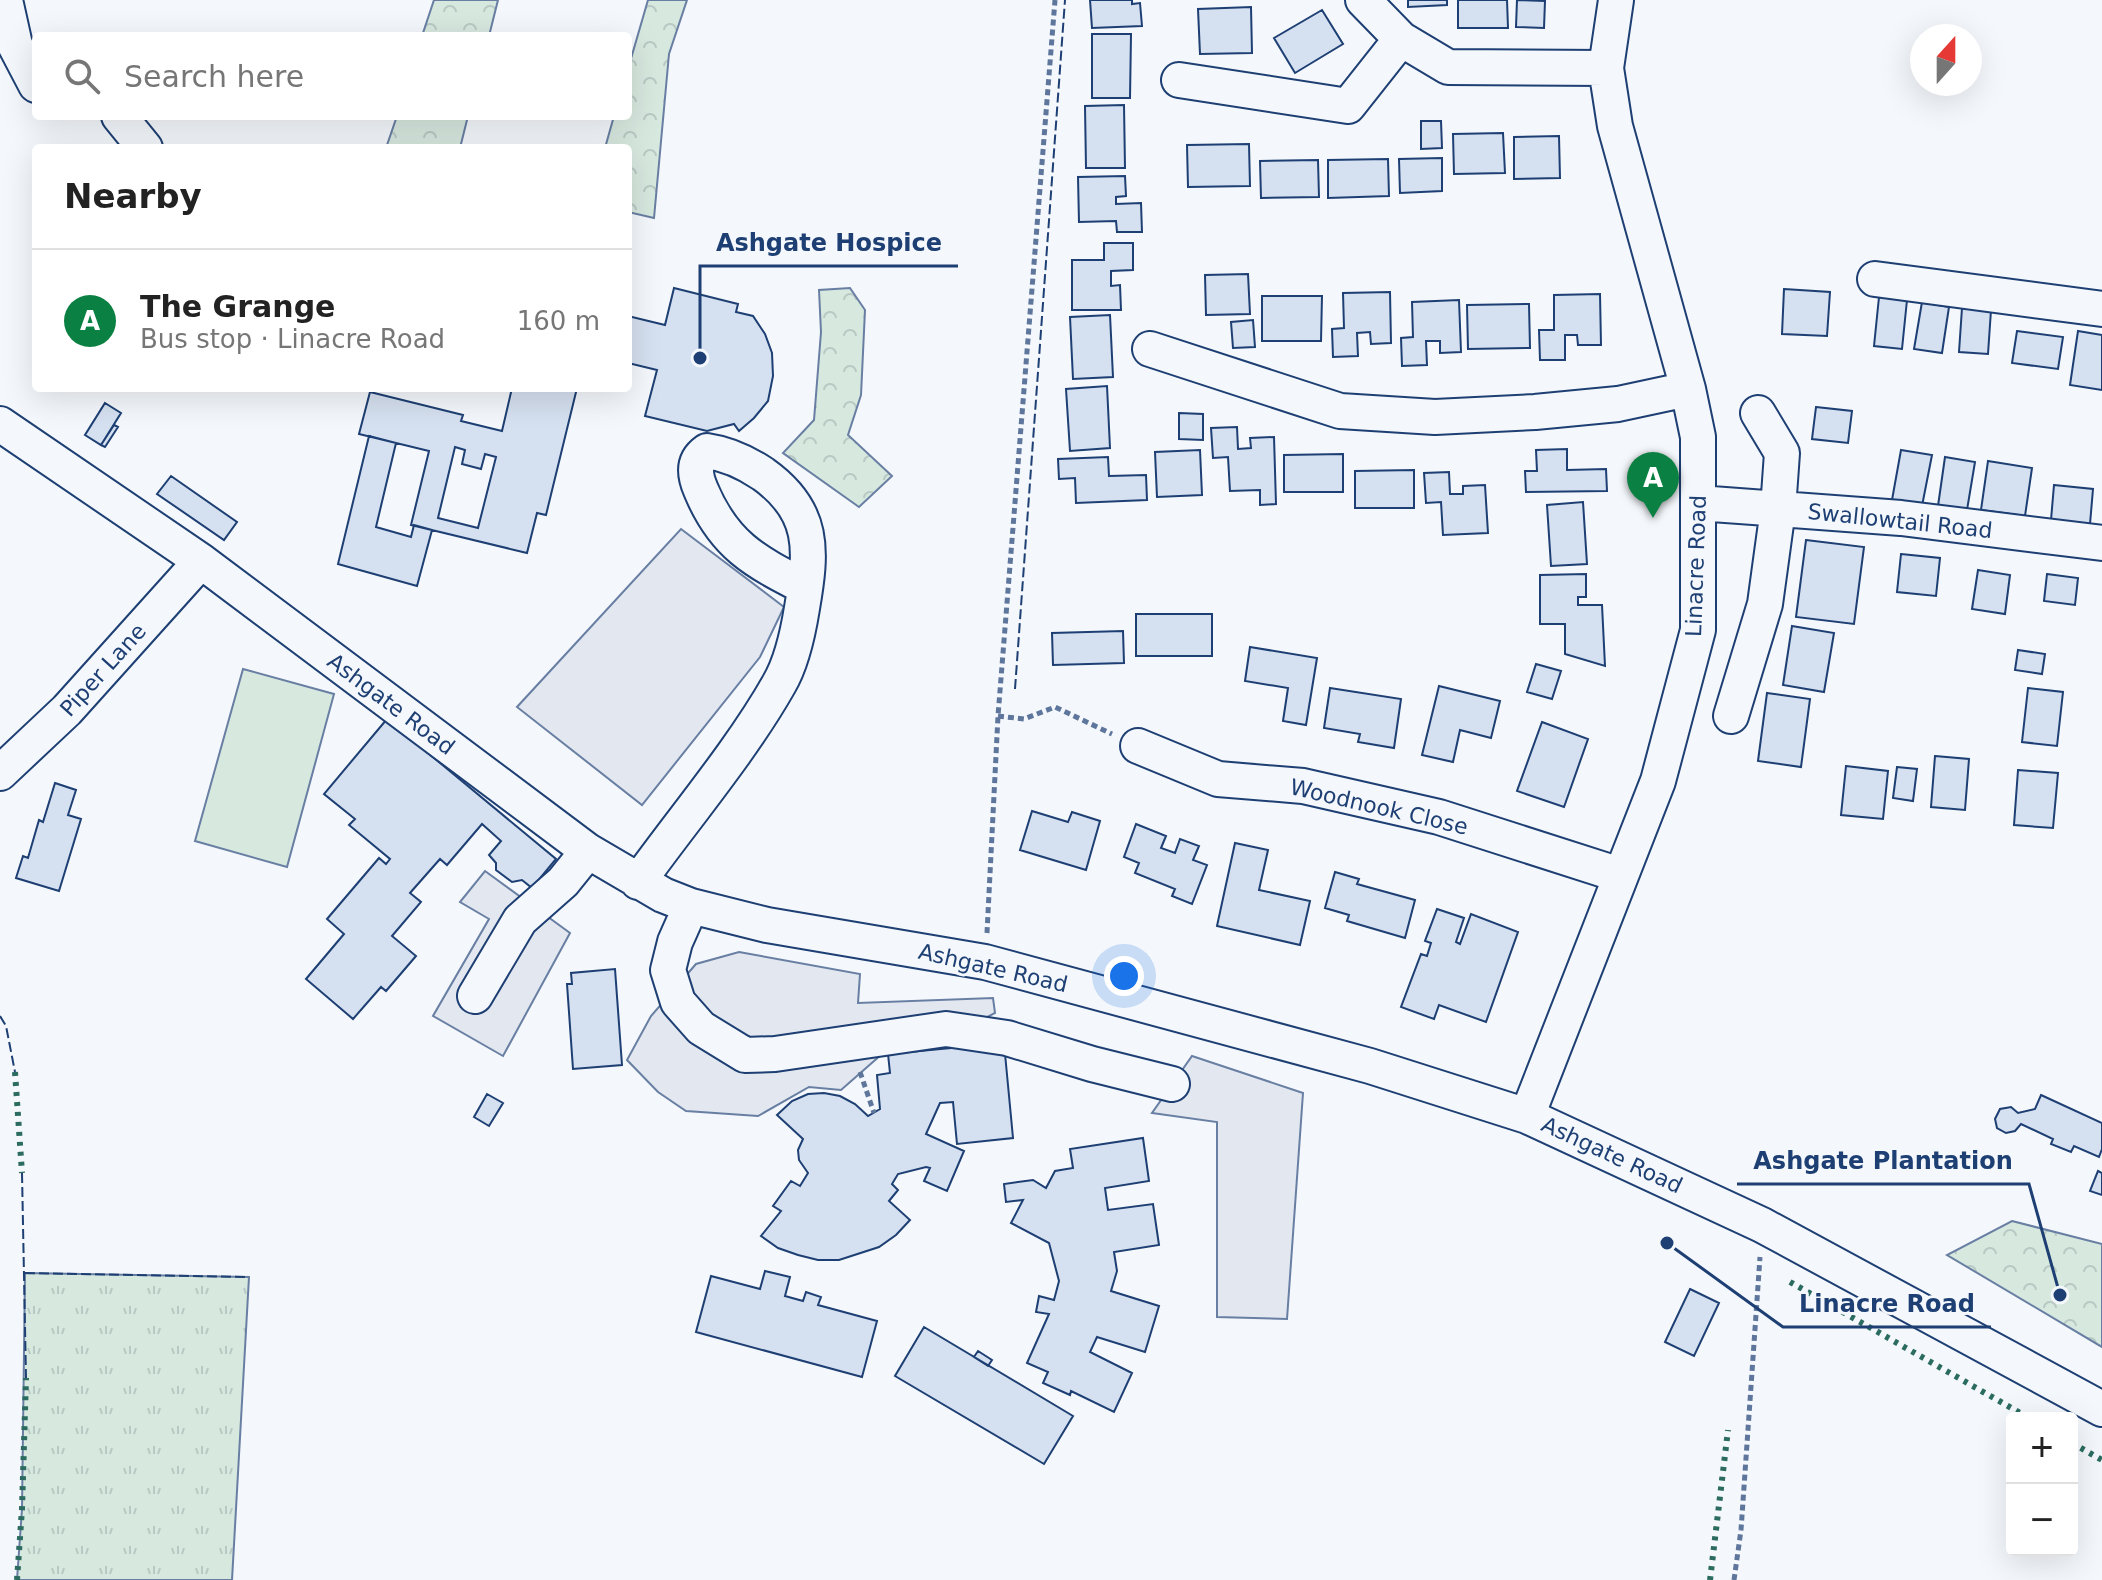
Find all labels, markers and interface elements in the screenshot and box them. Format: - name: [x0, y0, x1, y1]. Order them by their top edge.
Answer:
- north arrow: [1910, 24, 1982, 96]
- search box: [32, 32, 632, 120]
- icon: search: [60, 54, 104, 98]
- text: Search here: [124, 59, 304, 94]
- text: Nearby: [64, 176, 202, 216]
- callout: Ashgate Hospice: [700, 218, 958, 266]
- text: Ashgate Hospice: [716, 229, 942, 257]
- text: The Grange: [140, 289, 335, 324]
- text: A: [80, 306, 100, 336]
- text: 160 m: [517, 306, 600, 336]
- text: Bus stop · Linacre Road: [140, 324, 445, 354]
- pin: A: [1627, 452, 1679, 518]
- street label: Linacre Road: [1681, 495, 1711, 637]
- street label: Swallowtail Road: [1806, 499, 1994, 543]
- street label: Piper Lane: [55, 619, 151, 721]
- street label: Ashgate Road: [323, 648, 459, 760]
- street label: Woodnook Close: [1288, 774, 1470, 840]
- street label: Ashgate Road: [916, 939, 1070, 997]
- your location: [1104, 956, 1144, 996]
- street label: Ashgate Road: [1538, 1111, 1686, 1199]
- callout: Ashgate Plantation: [1737, 1136, 2029, 1184]
- text: Ashgate Plantation: [1753, 1147, 2013, 1175]
- callout: Linacre Road: [1783, 1279, 1991, 1327]
- text: Linacre Road: [1799, 1290, 1975, 1318]
- map controls: [2006, 1412, 2078, 1556]
- button: +: [2006, 1412, 2078, 1484]
- button: −: [2006, 1484, 2078, 1556]

